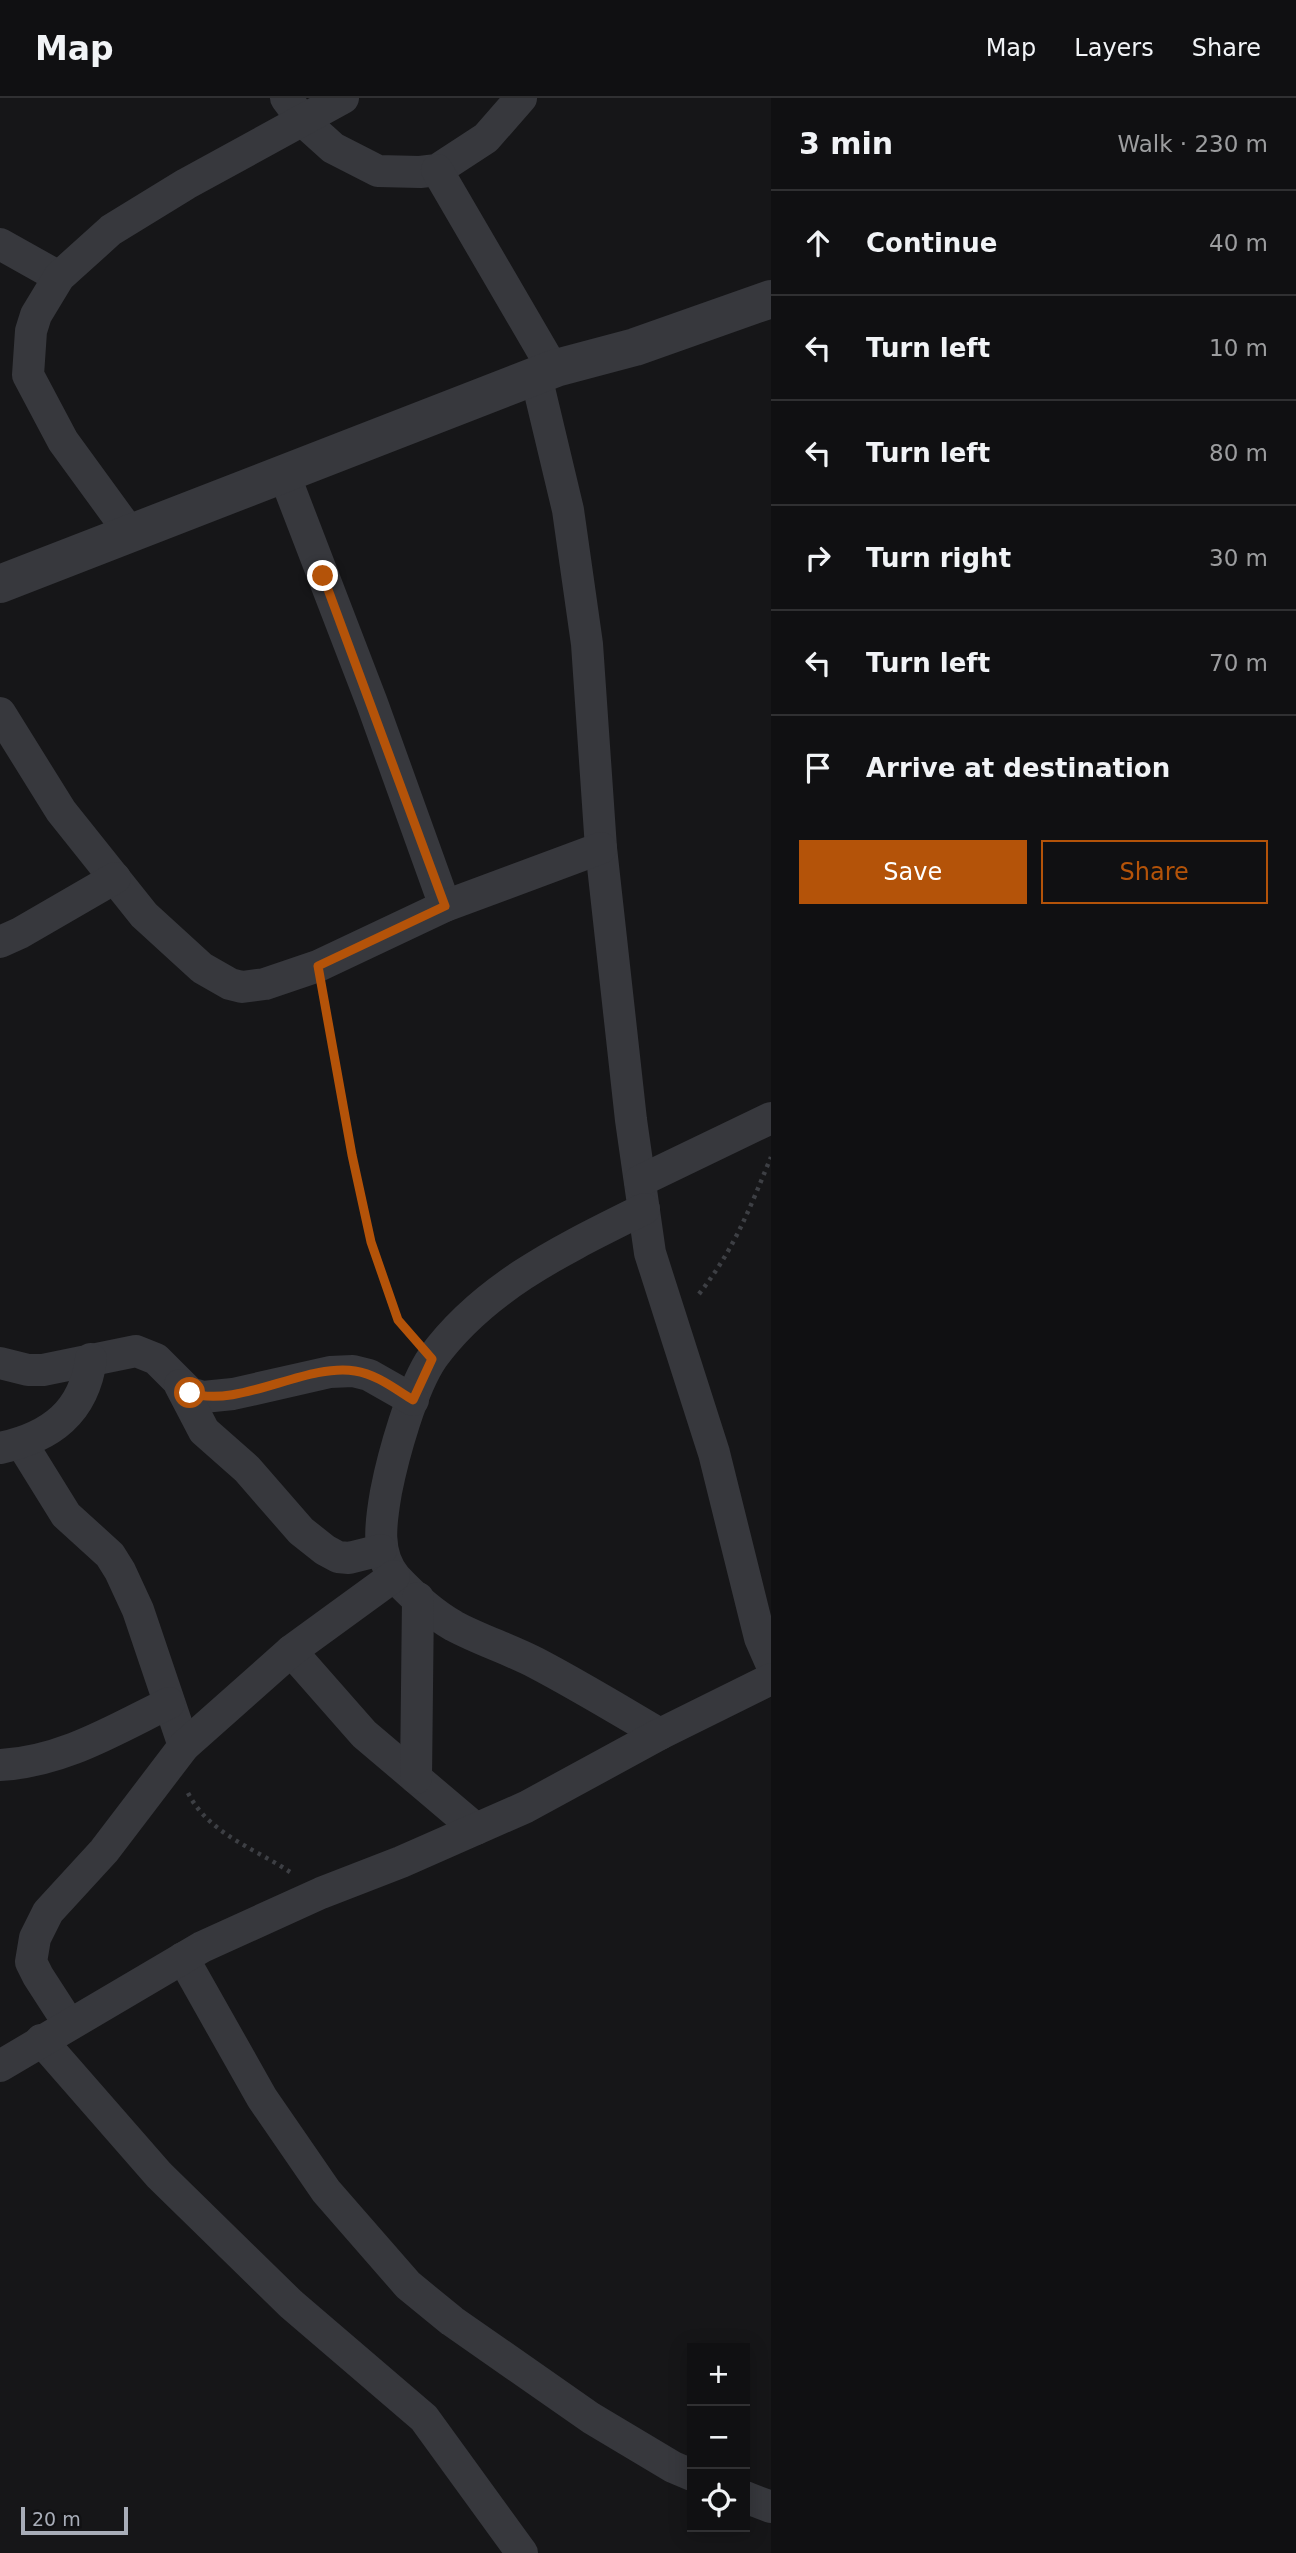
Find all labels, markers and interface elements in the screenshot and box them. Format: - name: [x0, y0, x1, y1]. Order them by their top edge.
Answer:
- text: Map: [35, 29, 114, 68]
- text: Map: [986, 34, 1036, 62]
- text: Layers: [1074, 34, 1154, 62]
- text: Share: [1192, 34, 1261, 62]
- text: 3 min: [799, 126, 893, 161]
- text: Walk · 230 m: [1117, 131, 1268, 157]
- icon: ahead: [799, 224, 837, 262]
- text: Continue: [866, 228, 997, 258]
- text: 40 m: [1209, 230, 1268, 256]
- icon: left: [799, 329, 837, 367]
- text: Turn left: [866, 333, 990, 363]
- text: 10 m: [1209, 335, 1268, 361]
- icon: left: [799, 434, 837, 472]
- text: Turn left: [866, 438, 990, 468]
- text: 80 m: [1209, 440, 1268, 466]
- icon: right: [799, 539, 837, 577]
- text: Turn right: [866, 543, 1011, 573]
- text: 30 m: [1209, 545, 1268, 571]
- route end: [307, 560, 338, 591]
- icon: left: [799, 644, 837, 682]
- text: Turn left: [866, 648, 990, 678]
- text: 70 m: [1209, 650, 1268, 676]
- icon: arrive: [799, 749, 837, 787]
- text: Arrive at destination: [866, 753, 1170, 783]
- button: Save: [799, 840, 1027, 904]
- button: Share: [1041, 840, 1268, 904]
- route start: [174, 1377, 205, 1408]
- map controls: [687, 2343, 750, 2532]
- button: +: [687, 2343, 750, 2406]
- button: −: [687, 2406, 750, 2469]
- button: locate: [687, 2469, 750, 2532]
- scale bar: [21, 2504, 128, 2536]
- text: 20 m: [32, 2508, 81, 2530]

